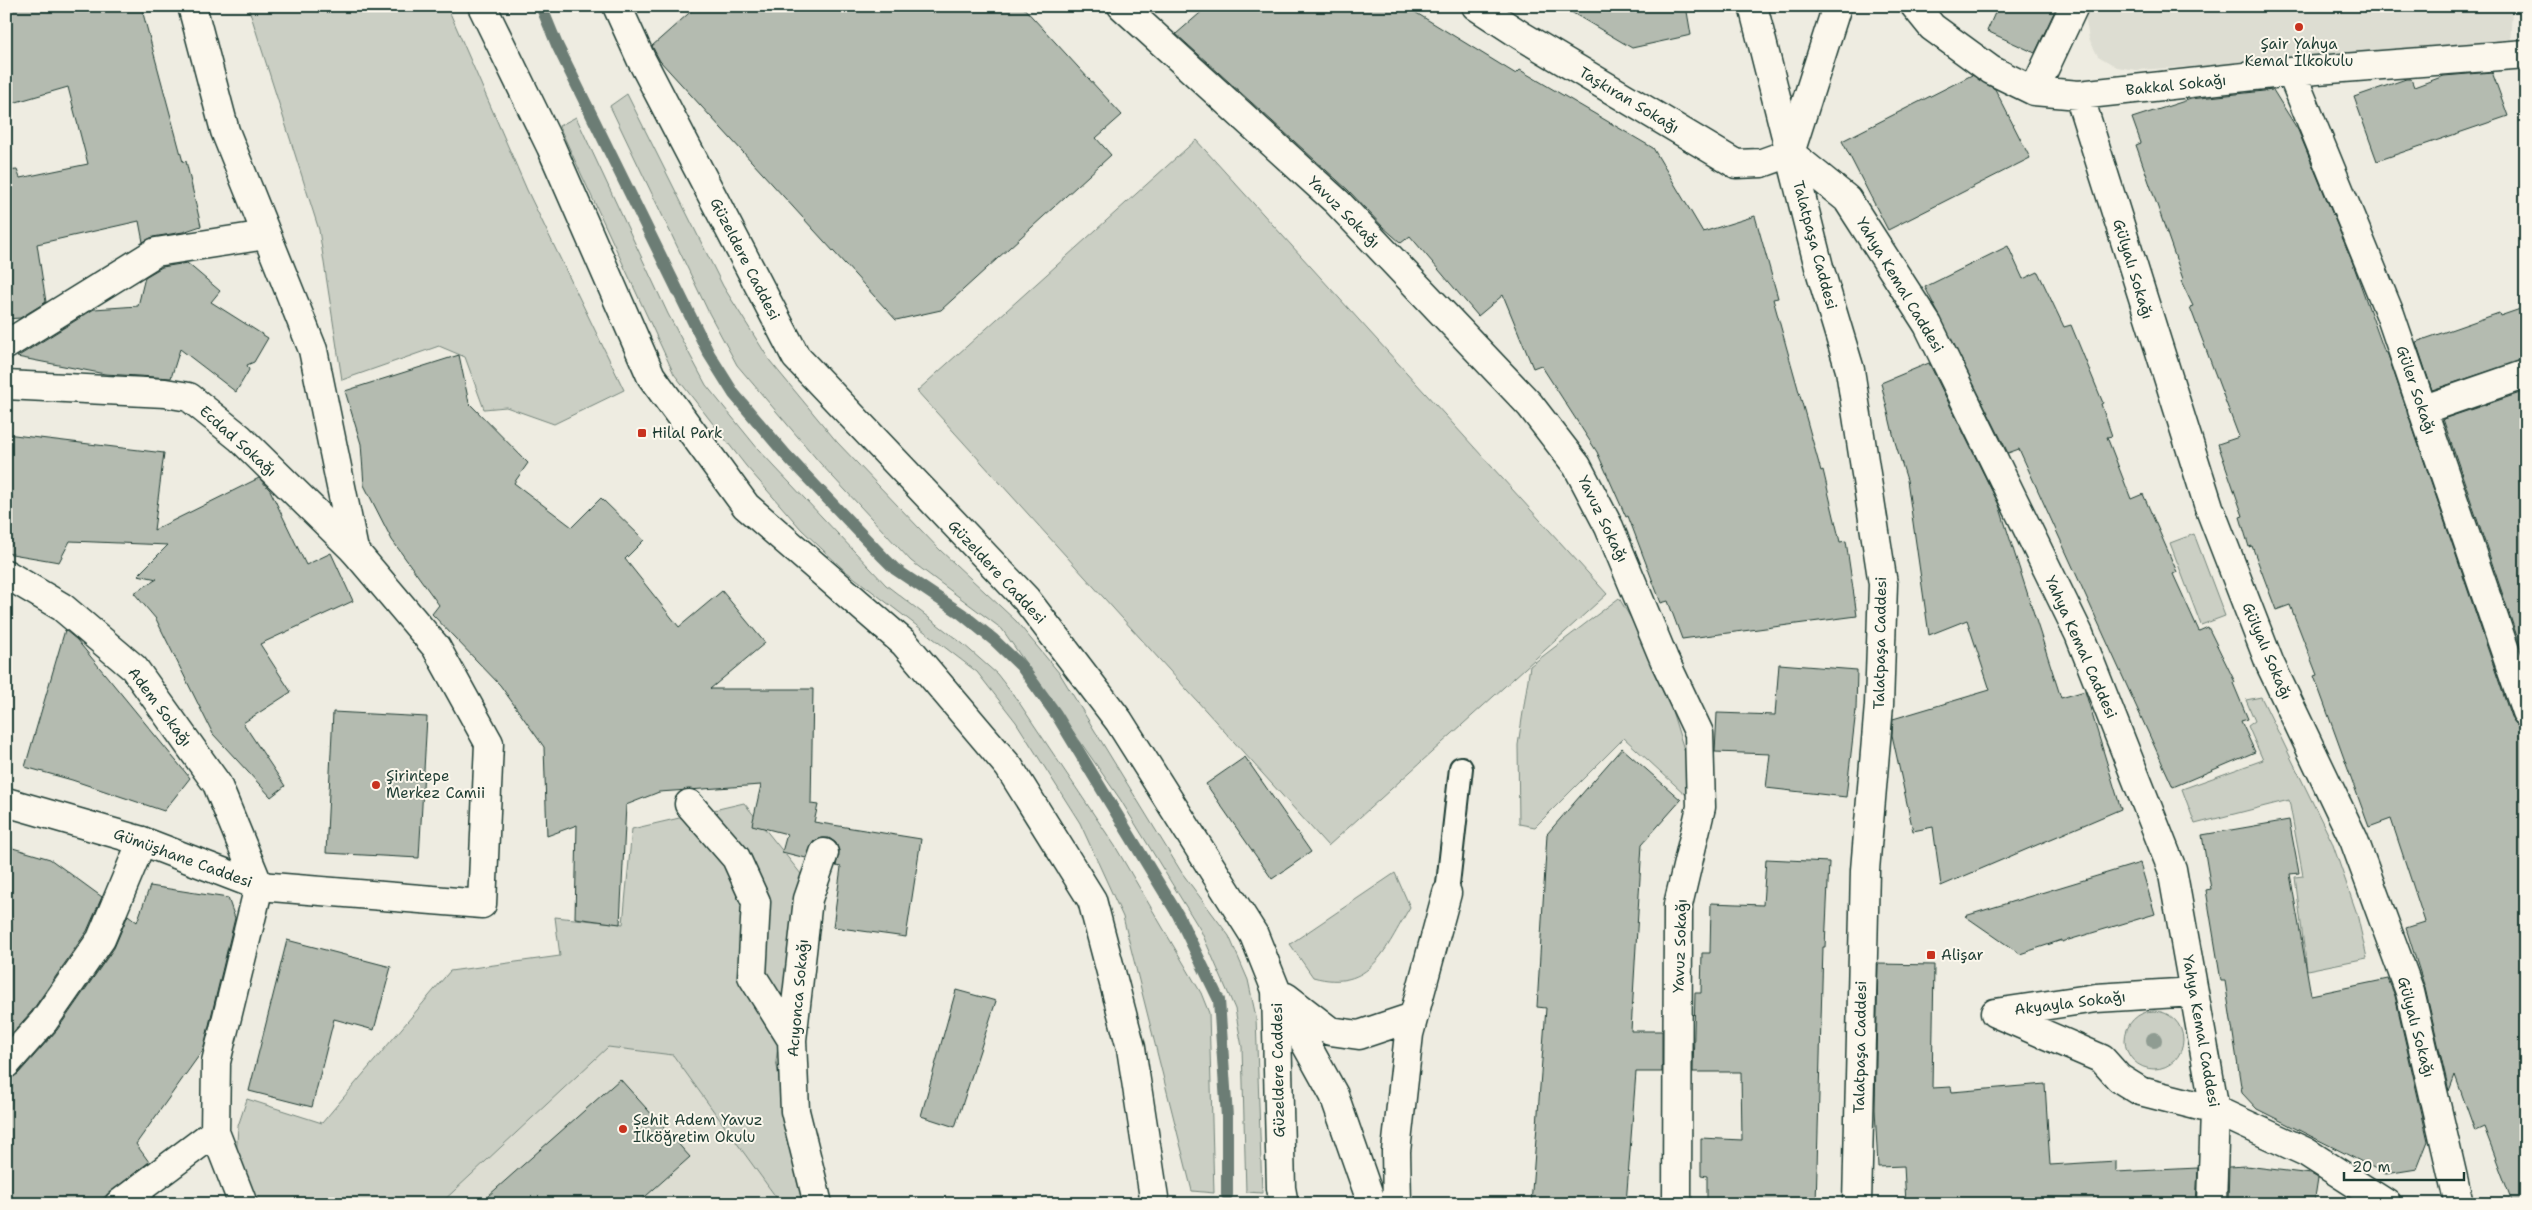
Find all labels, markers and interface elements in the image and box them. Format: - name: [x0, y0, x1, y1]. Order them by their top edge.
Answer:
- marker: Şair Yahya Kemal İlkokulu: [2293, 21, 2305, 33]
- place label: Şair Yahya Kemal İlkokulu: [2245, 34, 2353, 71]
- street label: Taşkıran Sokağı: [1575, 62, 1683, 138]
- street label: Bakkal Sokağı: [2125, 70, 2227, 100]
- street label: Yavuz Sokağı: [1304, 172, 1384, 252]
- street label: Talatpaşa Caddesi: [1788, 178, 1842, 312]
- street label: Güzeldere Caddesi: [705, 194, 785, 324]
- street label: Yahya Kemal Caddesi: [1852, 214, 1948, 356]
- street label: Gülyalı Sokağı: [2108, 217, 2158, 321]
- street label: Güler Sokağı: [2391, 343, 2441, 437]
- street label: Ecdad Sokağı: [195, 401, 281, 481]
- place label: Hilal Park: [652, 423, 723, 443]
- marker: Hilal Park: [636, 427, 648, 439]
- street label: Yavuz Sokağı: [1573, 472, 1633, 566]
- street label: Güzeldere Caddesi: [944, 516, 1050, 628]
- street label: Yahya Kemal Caddesi: [2040, 572, 2122, 722]
- street label: Talatpaşa Caddesi: [1869, 576, 1891, 710]
- street label: Gülyalı Sokağı: [2238, 599, 2296, 703]
- street label: Adem Sokağı: [124, 663, 196, 751]
- place label: Şirintepe Merkez Camii: [386, 766, 485, 803]
- marker: Şirintepe Merkez Camii: [370, 779, 382, 791]
- street label: Gümüşhane Caddesi: [111, 824, 255, 892]
- street label: Yavuz Sokağı: [1668, 898, 1692, 994]
- street label: Acıyonca Sokağı: [783, 938, 813, 1058]
- place label: Alişar: [1941, 945, 1984, 965]
- marker: Alişar: [1925, 949, 1937, 961]
- street label: Yahya Kemal Caddesi: [2178, 953, 2224, 1109]
- street label: Gülyalı Sokağı: [2393, 974, 2439, 1080]
- street label: Talatpaşa Caddesi: [1849, 980, 1871, 1114]
- street label: Akyayla Sokağı: [2013, 986, 2127, 1020]
- street label: Güzeldere Caddesi: [1267, 1002, 1289, 1138]
- place label: Şehit Adem Yavuz İlköğretim Okulu: [633, 1110, 763, 1147]
- marker: Şehit Adem Yavuz İlköğretim Okulu: [617, 1123, 629, 1135]
- scale bar: [2344, 1150, 2464, 1182]
- text: 20 m: [2352, 1157, 2391, 1177]

